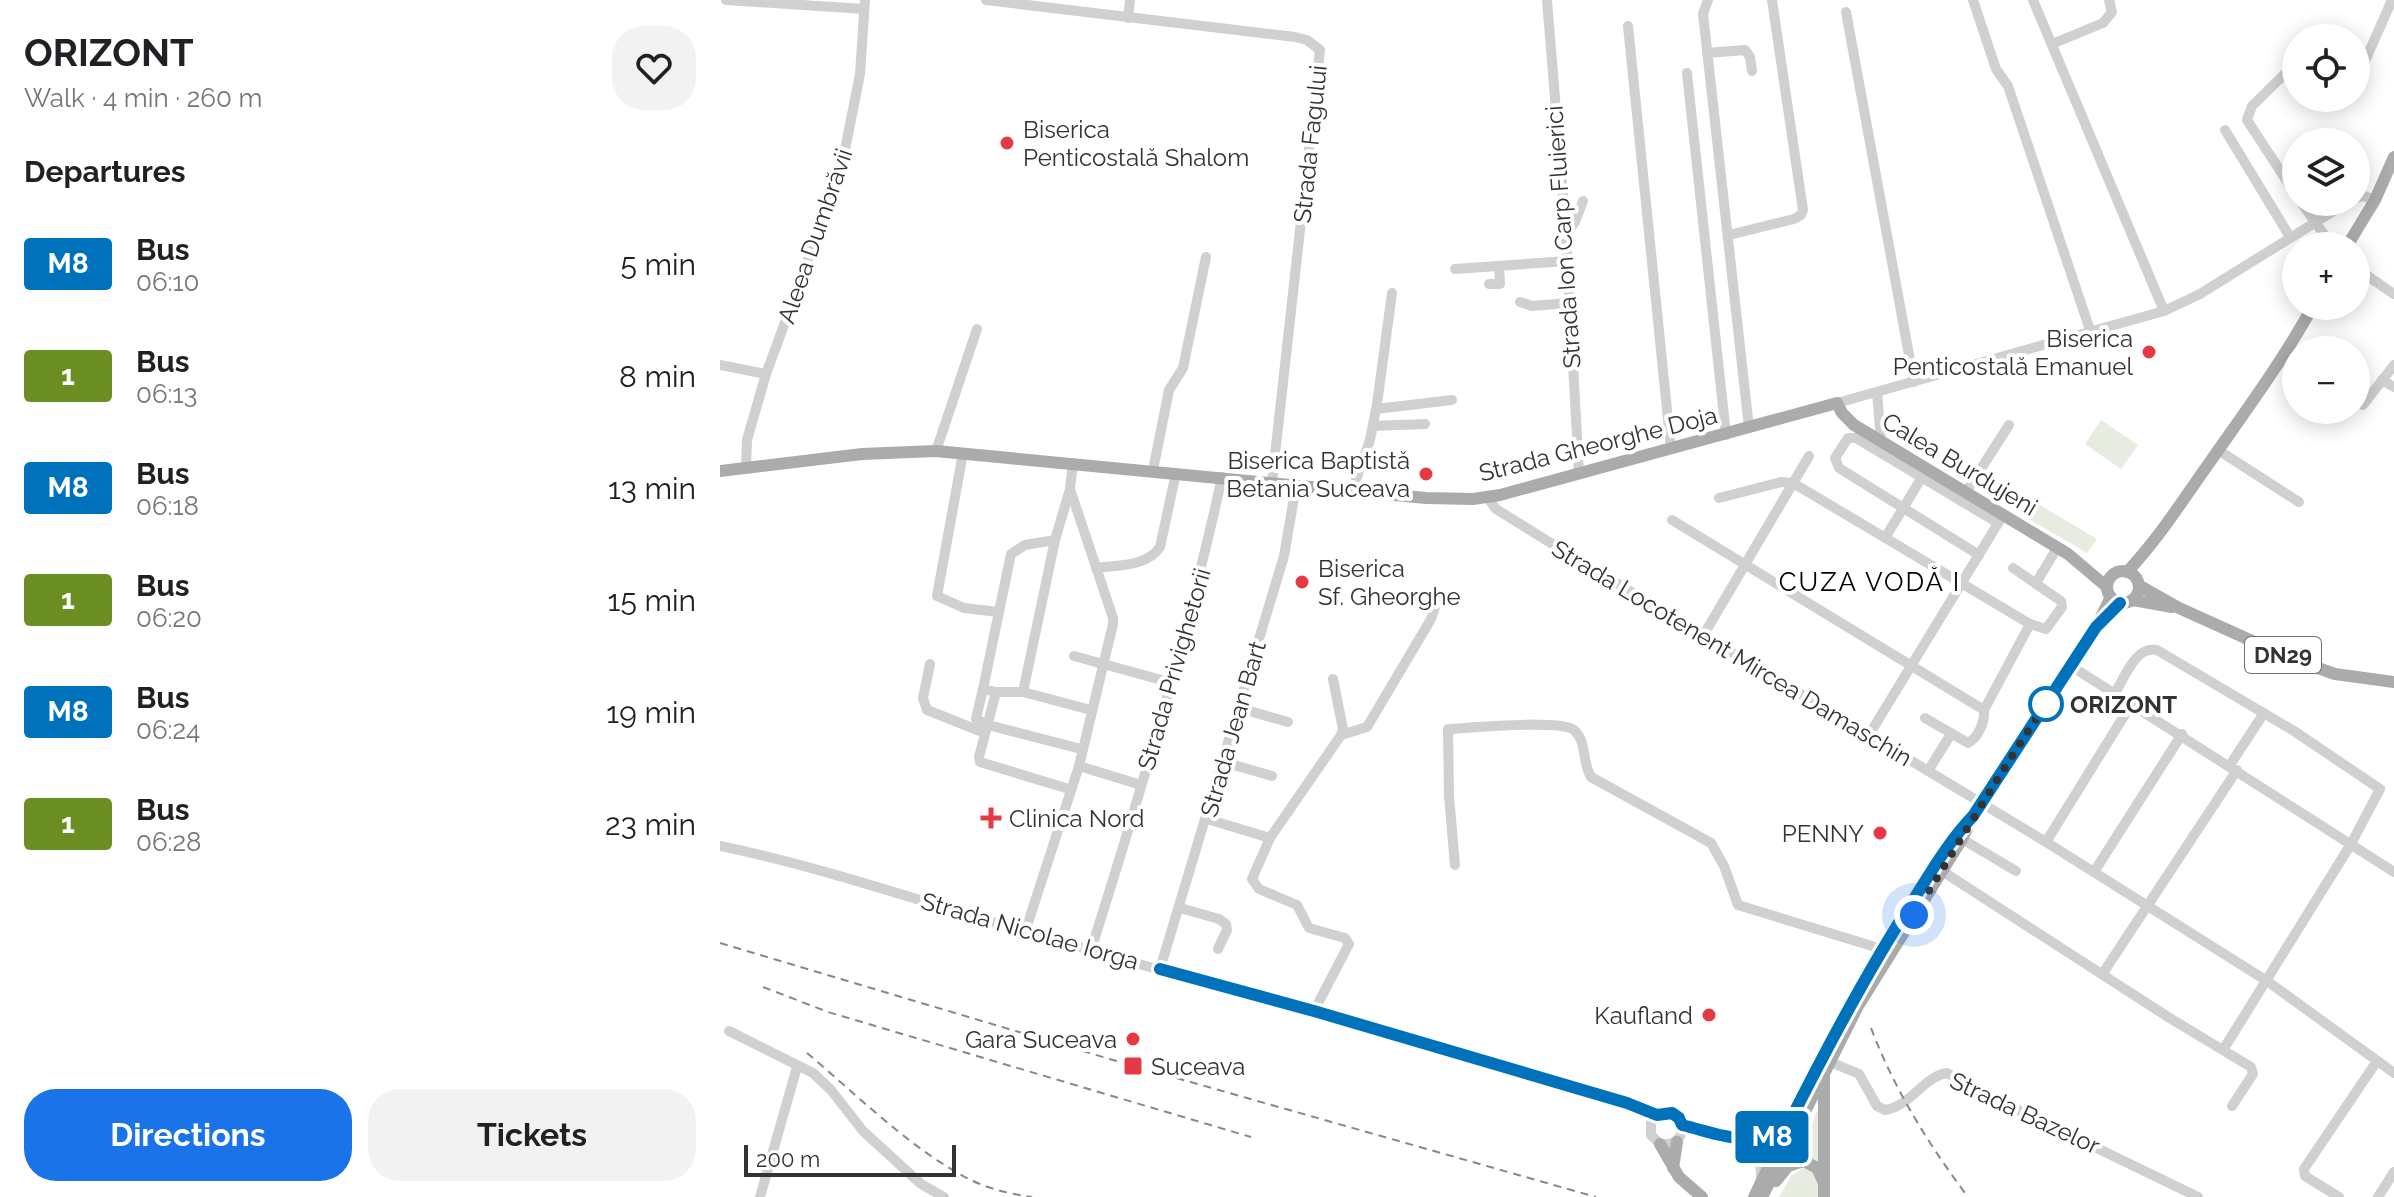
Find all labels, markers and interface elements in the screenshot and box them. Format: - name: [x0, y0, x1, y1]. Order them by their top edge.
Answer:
- map controls: [2282, 24, 2370, 424]
- button: locate: [2282, 24, 2370, 112]
- button: heart: [612, 26, 696, 110]
- text: ORIZONT: [24, 30, 193, 75]
- street label: Strada Fagului: [1287, 64, 1333, 224]
- text: Walk · 4 min · 260 m: [24, 83, 262, 113]
- street label: Strada Ion Carp Fluierici: [1539, 105, 1587, 369]
- place label: Biserica Penticostală Shalom: [1023, 115, 1249, 172]
- button: layers: [2282, 128, 2370, 216]
- marker: Biserica Penticostală Shalom: [998, 134, 1016, 152]
- street label: Aleea Dumbrăvii: [772, 145, 858, 327]
- text: Departures: [24, 154, 186, 189]
- text: Bus: [136, 232, 190, 267]
- button: +: [2282, 232, 2370, 320]
- text: M8: [47, 247, 89, 280]
- text: 5 min: [620, 247, 696, 282]
- text: 06:10: [136, 267, 200, 297]
- place label: Biserica Penticostală Emanuel: [1893, 324, 2133, 381]
- button: −: [2282, 336, 2370, 424]
- marker: Biserica Penticostală Emanuel: [2140, 343, 2158, 361]
- text: Bus: [136, 344, 190, 379]
- text: 1: [61, 359, 75, 392]
- text: 8 min: [619, 359, 696, 394]
- text: 06:13: [136, 379, 198, 409]
- street label: Strada Gheorghe Doja: [1476, 400, 1720, 488]
- street label: Calea Burdujeni: [1877, 406, 2043, 522]
- place label: Biserica Baptistă Betania Suceava: [1226, 446, 1410, 503]
- text: Bus: [136, 456, 190, 491]
- marker: Biserica Baptistă Betania Suceava: [1417, 465, 1435, 483]
- text: M8: [47, 471, 89, 504]
- text: 13 min: [608, 471, 696, 506]
- text: 06:18: [136, 491, 199, 521]
- street label: Strada Locotenent Mircea Damaschin: [1547, 534, 1917, 772]
- place label: Biserica Sf. Gheorghe: [1318, 554, 1461, 611]
- street label: Strada Privighetorii: [1131, 565, 1217, 773]
- district label: CUZA VODĂ I: [1779, 567, 1961, 597]
- text: Bus: [136, 568, 190, 603]
- marker: Biserica Sf. Gheorghe: [1293, 573, 1311, 591]
- text: 1: [61, 583, 75, 616]
- text: 15 min: [608, 583, 696, 618]
- text: 06:20: [136, 603, 202, 633]
- road number: DN29: [2245, 637, 2321, 673]
- street label: Strada Jean Bart: [1194, 638, 1272, 820]
- text: Bus: [136, 680, 190, 715]
- marker: ORIZONT: [2029, 687, 2063, 721]
- place label: ORIZONT: [2070, 690, 2177, 719]
- text: M8: [47, 695, 89, 728]
- text: 19 min: [606, 695, 696, 730]
- text: 06:24: [136, 715, 200, 745]
- text: Bus: [136, 792, 190, 827]
- place label: Clinica Nord: [1009, 804, 1144, 833]
- text: 1: [61, 807, 75, 840]
- text: 23 min: [605, 807, 696, 842]
- marker: Clinica Nord: [980, 807, 1002, 829]
- place label: PENNY: [1782, 819, 1864, 848]
- marker: PENNY: [1871, 824, 1889, 842]
- text: 06:28: [136, 827, 201, 857]
- street label: Strada Nicolae Iorga: [918, 886, 1142, 976]
- your location: [1894, 895, 1934, 935]
- place label: Kaufland: [1594, 1001, 1693, 1030]
- marker: Kaufland: [1700, 1006, 1718, 1024]
- place label: Gara Suceava: [965, 1025, 1117, 1054]
- marker: Gara Suceava: [1124, 1030, 1142, 1048]
- place label: Suceava: [1151, 1052, 1245, 1081]
- marker: Suceava: [1122, 1055, 1144, 1077]
- street label: Strada Bazelor: [1946, 1066, 2105, 1161]
- button: Directions: [24, 1089, 352, 1181]
- button: Tickets: [368, 1089, 696, 1181]
- line badge: M8: [1736, 1111, 1808, 1163]
- text: M8: [1751, 1120, 1793, 1153]
- scale bar: [744, 1141, 956, 1177]
- text: 200 m: [756, 1146, 820, 1172]

